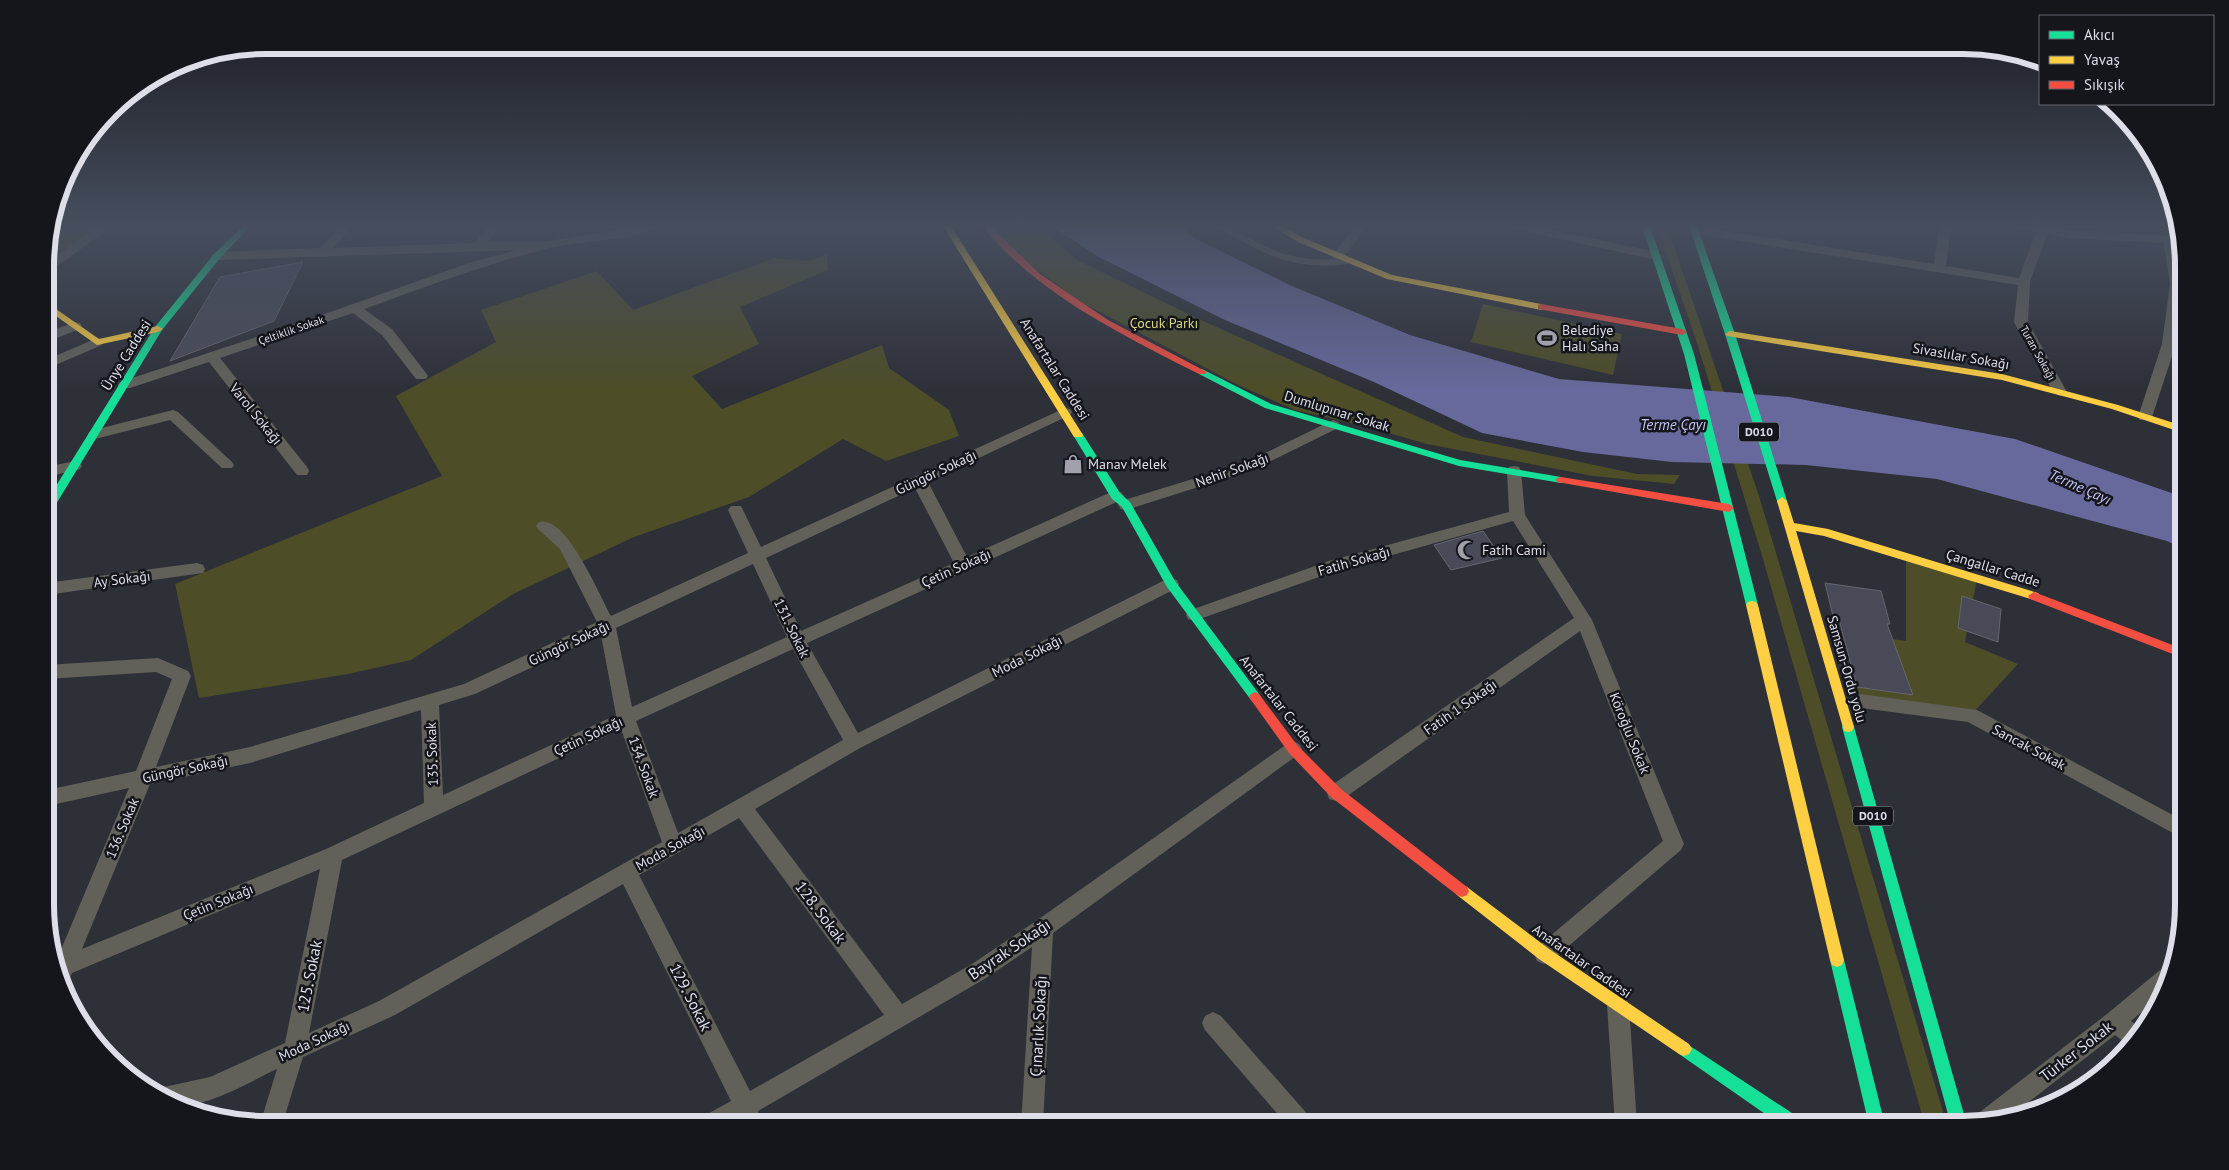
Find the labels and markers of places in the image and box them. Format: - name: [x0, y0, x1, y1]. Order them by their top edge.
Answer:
- place label: Belediye Halı Saha: [1562, 321, 1619, 355]
- sports icon: Belediye Halı Saha: [1536, 327, 1558, 349]
- shop icon: Manav Melek: [1062, 453, 1084, 475]
- place label: Manav Melek: [1088, 455, 1167, 473]
- mosque icon: Fatih Cami: [1456, 539, 1478, 561]
- place label: Fatih Cami: [1482, 541, 1546, 559]

